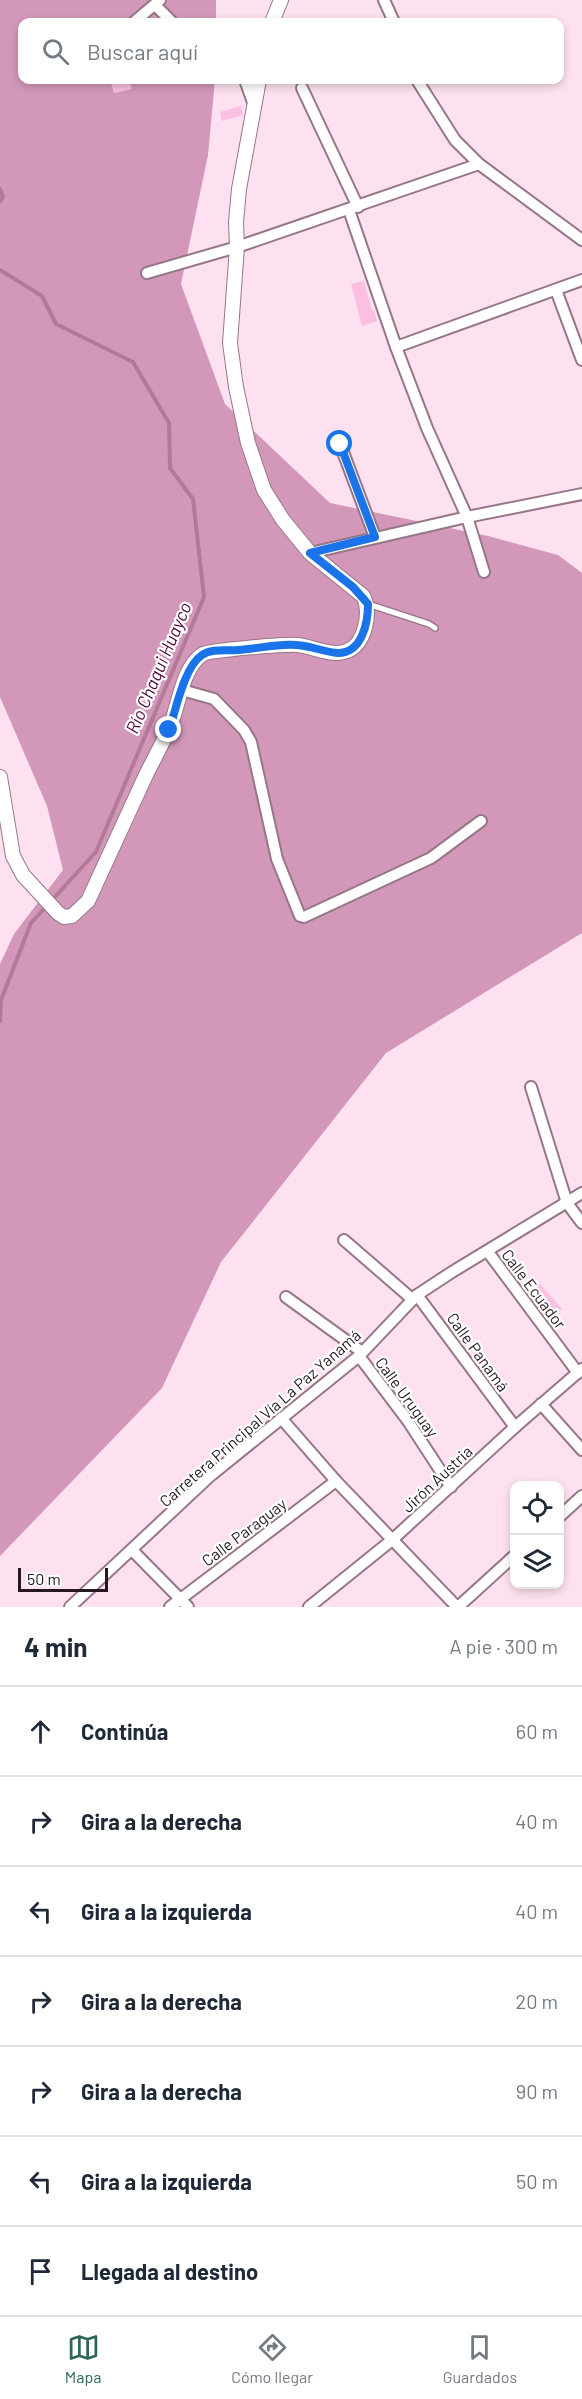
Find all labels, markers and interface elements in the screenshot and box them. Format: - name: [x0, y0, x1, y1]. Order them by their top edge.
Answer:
- search box: [18, 18, 564, 84]
- icon: search: [39, 35, 72, 68]
- text: Buscar aquí: [87, 38, 198, 64]
- route start: [326, 430, 352, 456]
- water label: Río Chaqui Huayco: [121, 599, 196, 737]
- route end: [155, 716, 181, 742]
- street label: Calle Ecuador: [498, 1245, 571, 1332]
- street label: Calle Panamá: [443, 1309, 513, 1395]
- street label: Carretera Principal Vía La Paz Yanamá: [155, 1325, 364, 1510]
- street label: Calle Uruguay: [372, 1353, 443, 1441]
- street label: Jirón Austria: [398, 1441, 476, 1516]
- map controls: [510, 1481, 564, 1589]
- button: locate: [510, 1481, 564, 1535]
- street label: Calle Paraguay: [198, 1493, 290, 1570]
- button: layers: [510, 1535, 564, 1589]
- scale bar: [18, 1565, 108, 1592]
- text: 50 m: [27, 1569, 61, 1588]
- text: 4 min: [24, 1631, 88, 1662]
- text: A pie · 300 m: [449, 1634, 558, 1658]
- icon: ahead: [24, 1715, 57, 1748]
- text: Continúa: [81, 1718, 168, 1744]
- text: 60 m: [516, 1719, 558, 1743]
- icon: right: [24, 1805, 57, 1838]
- text: Gira a la derecha: [81, 1808, 242, 1834]
- text: 40 m: [515, 1809, 558, 1833]
- icon: left: [24, 1895, 57, 1928]
- text: Gira a la izquierda: [81, 1898, 252, 1924]
- text: 40 m: [515, 1899, 558, 1923]
- icon: right: [24, 1985, 57, 2018]
- text: Gira a la derecha: [81, 1988, 242, 2014]
- text: 20 m: [515, 1989, 558, 2013]
- icon: right: [24, 2075, 57, 2108]
- text: Gira a la derecha: [81, 2078, 242, 2104]
- text: 90 m: [516, 2079, 558, 2103]
- icon: left: [24, 2165, 57, 2198]
- text: Gira a la izquierda: [81, 2168, 252, 2194]
- text: 50 m: [516, 2169, 558, 2193]
- icon: arrive: [24, 2255, 57, 2288]
- text: Llegada al destino: [81, 2258, 258, 2284]
- tab: Mapa: [65, 2331, 101, 2386]
- tab: Cómo llegar: [231, 2331, 313, 2386]
- tab: Guardados: [443, 2331, 517, 2386]

